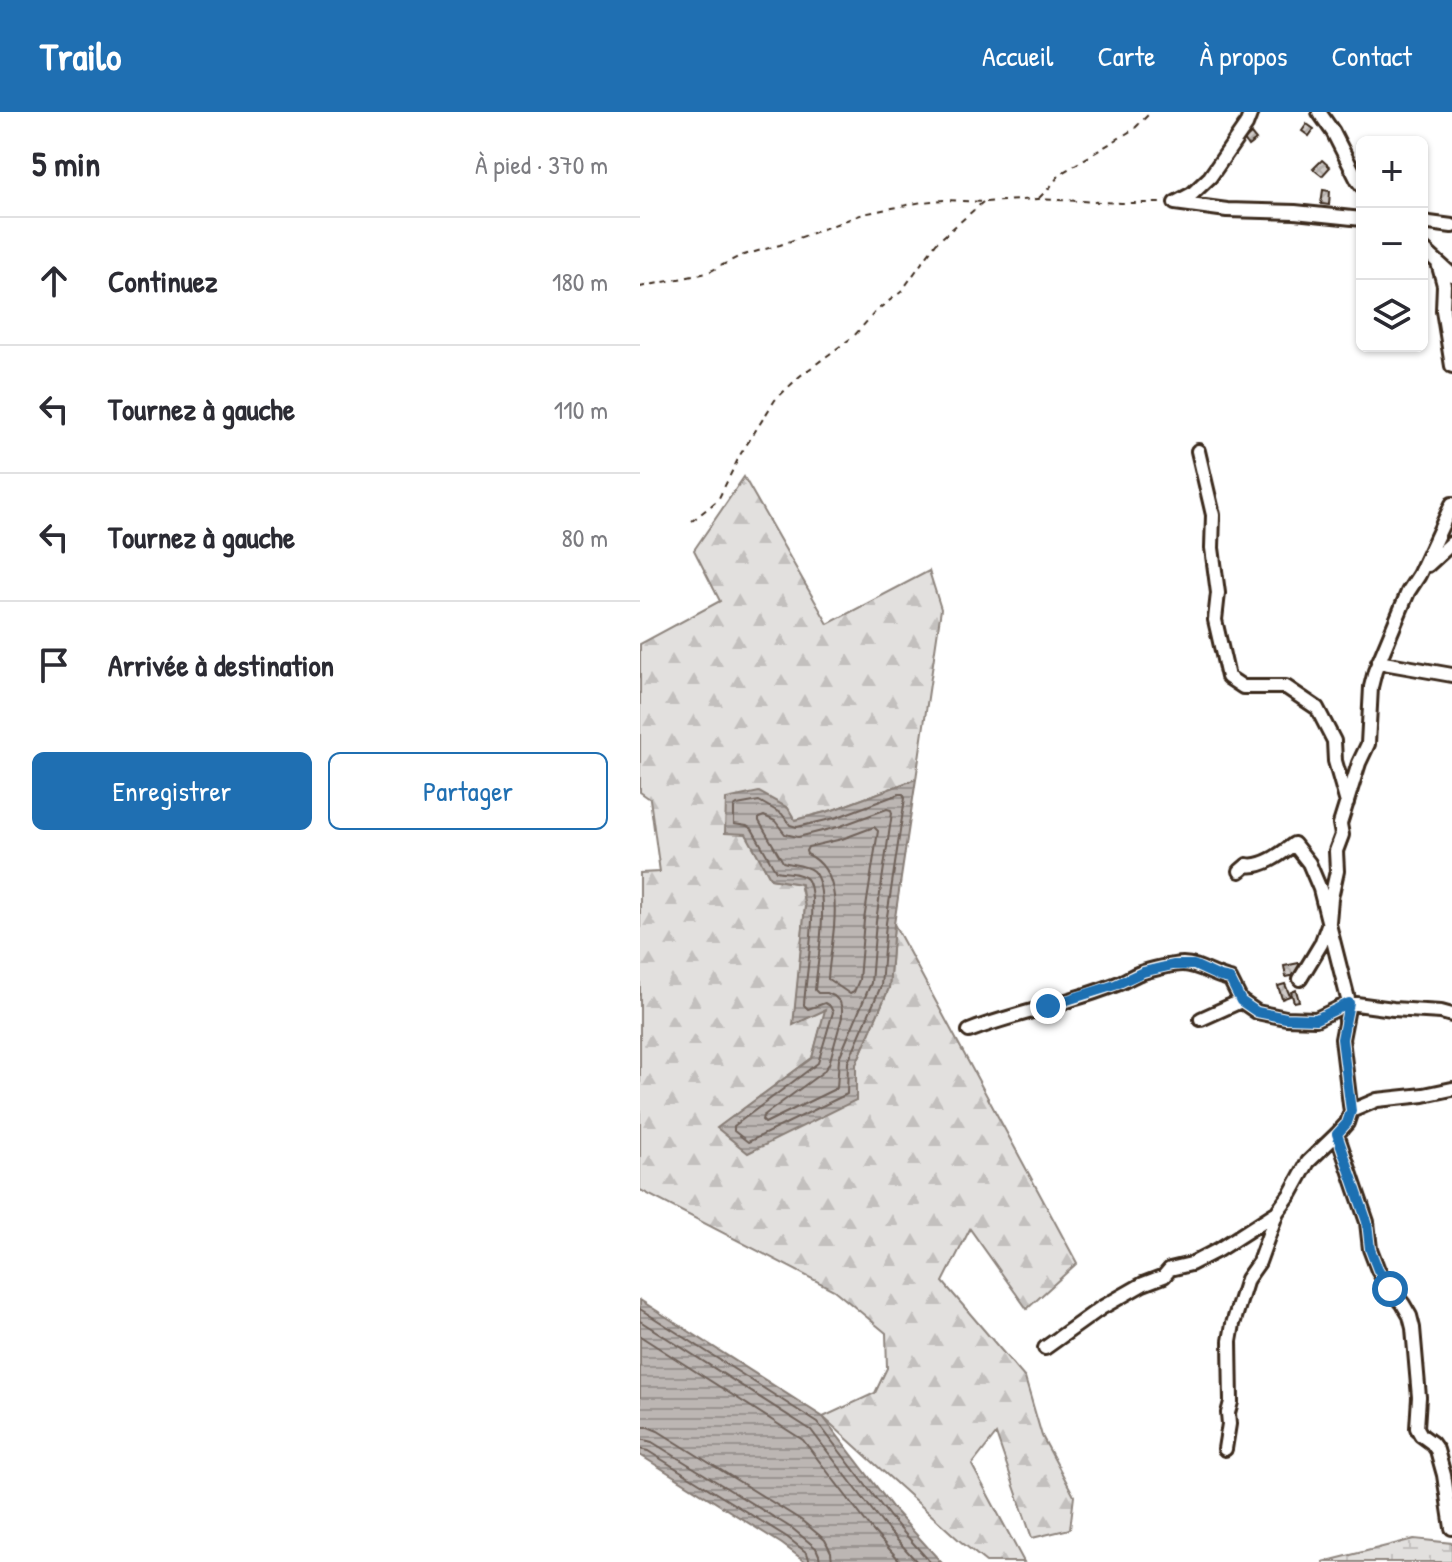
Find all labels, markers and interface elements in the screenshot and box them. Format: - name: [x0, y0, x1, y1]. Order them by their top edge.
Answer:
- text: Trailo: [40, 30, 121, 82]
- text: Accueil: [982, 37, 1054, 75]
- text: Carte: [1098, 37, 1155, 75]
- text: À propos: [1199, 37, 1288, 75]
- text: Contact: [1332, 37, 1412, 75]
- map controls: [1356, 136, 1428, 352]
- button: +: [1356, 136, 1428, 208]
- text: 5 min: [32, 141, 100, 187]
- text: À pied · 370 m: [475, 147, 608, 182]
- button: −: [1356, 208, 1428, 280]
- icon: ahead: [32, 259, 76, 303]
- text: Continuez: [108, 261, 217, 301]
- text: 180 m: [552, 264, 608, 299]
- button: layers: [1356, 280, 1428, 352]
- icon: left: [32, 387, 76, 431]
- text: Tournez à gauche: [108, 389, 295, 429]
- text: 110 m: [554, 392, 608, 427]
- icon: left: [32, 515, 76, 559]
- text: Tournez à gauche: [108, 517, 295, 557]
- text: 80 m: [561, 520, 608, 555]
- icon: arrive: [32, 643, 76, 687]
- text: Arrivée à destination: [108, 645, 334, 685]
- button: Enregistrer: [32, 752, 312, 830]
- button: Partager: [328, 752, 608, 830]
- route end: [1030, 988, 1066, 1024]
- route start: [1372, 1271, 1408, 1307]

